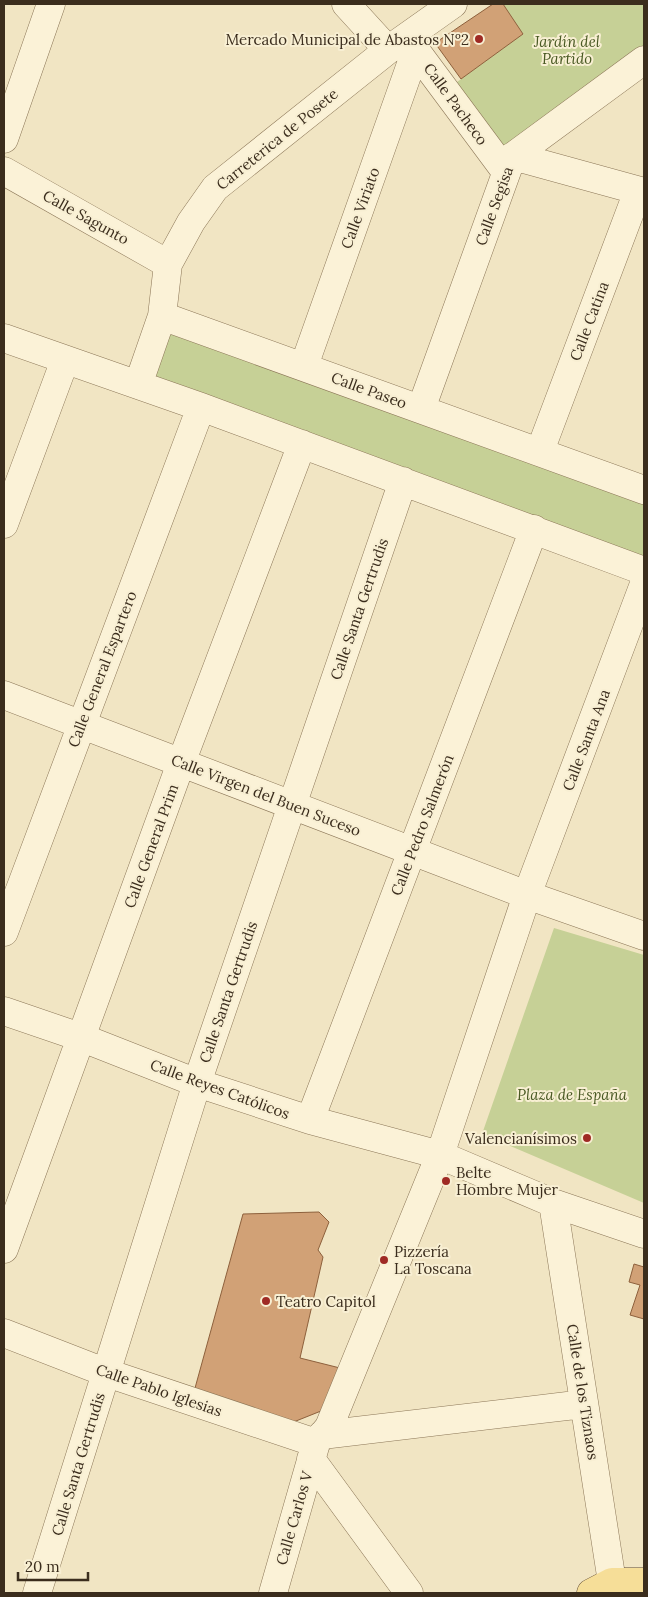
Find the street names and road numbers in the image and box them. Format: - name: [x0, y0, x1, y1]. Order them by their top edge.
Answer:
- street label: Calle Pacheco: [420, 59, 492, 149]
- street label: Carreterica de Posete: [212, 84, 342, 194]
- street label: Calle Segisa: [471, 164, 517, 248]
- street label: Calle Viriato: [337, 165, 384, 251]
- street label: Calle Sagunto: [40, 186, 133, 249]
- street label: Calle Catina: [565, 278, 613, 363]
- street label: Calle Paseo: [329, 368, 410, 413]
- street label: Calle Santa Gertrudis: [326, 536, 392, 682]
- street label: Calle General Espartero: [63, 588, 141, 750]
- street label: Calle Santa Ana: [558, 686, 614, 794]
- street label: Calle Virgen del Buen Suceso: [168, 750, 364, 840]
- street label: Calle Pedro Salmerón: [386, 752, 458, 898]
- street label: Calle General Prim: [120, 781, 182, 911]
- street label: Calle Santa Gertrudis: [195, 919, 261, 1065]
- street label: Calle Reyes Católicos: [148, 1055, 292, 1123]
- street label: Calle de los Tiznaos: [563, 1323, 603, 1461]
- street label: Calle Pablo Iglesias: [93, 1359, 225, 1421]
- street label: Calle Santa Gertrudis: [47, 1390, 109, 1538]
- street label: Calle Carlos V: [272, 1468, 317, 1567]

